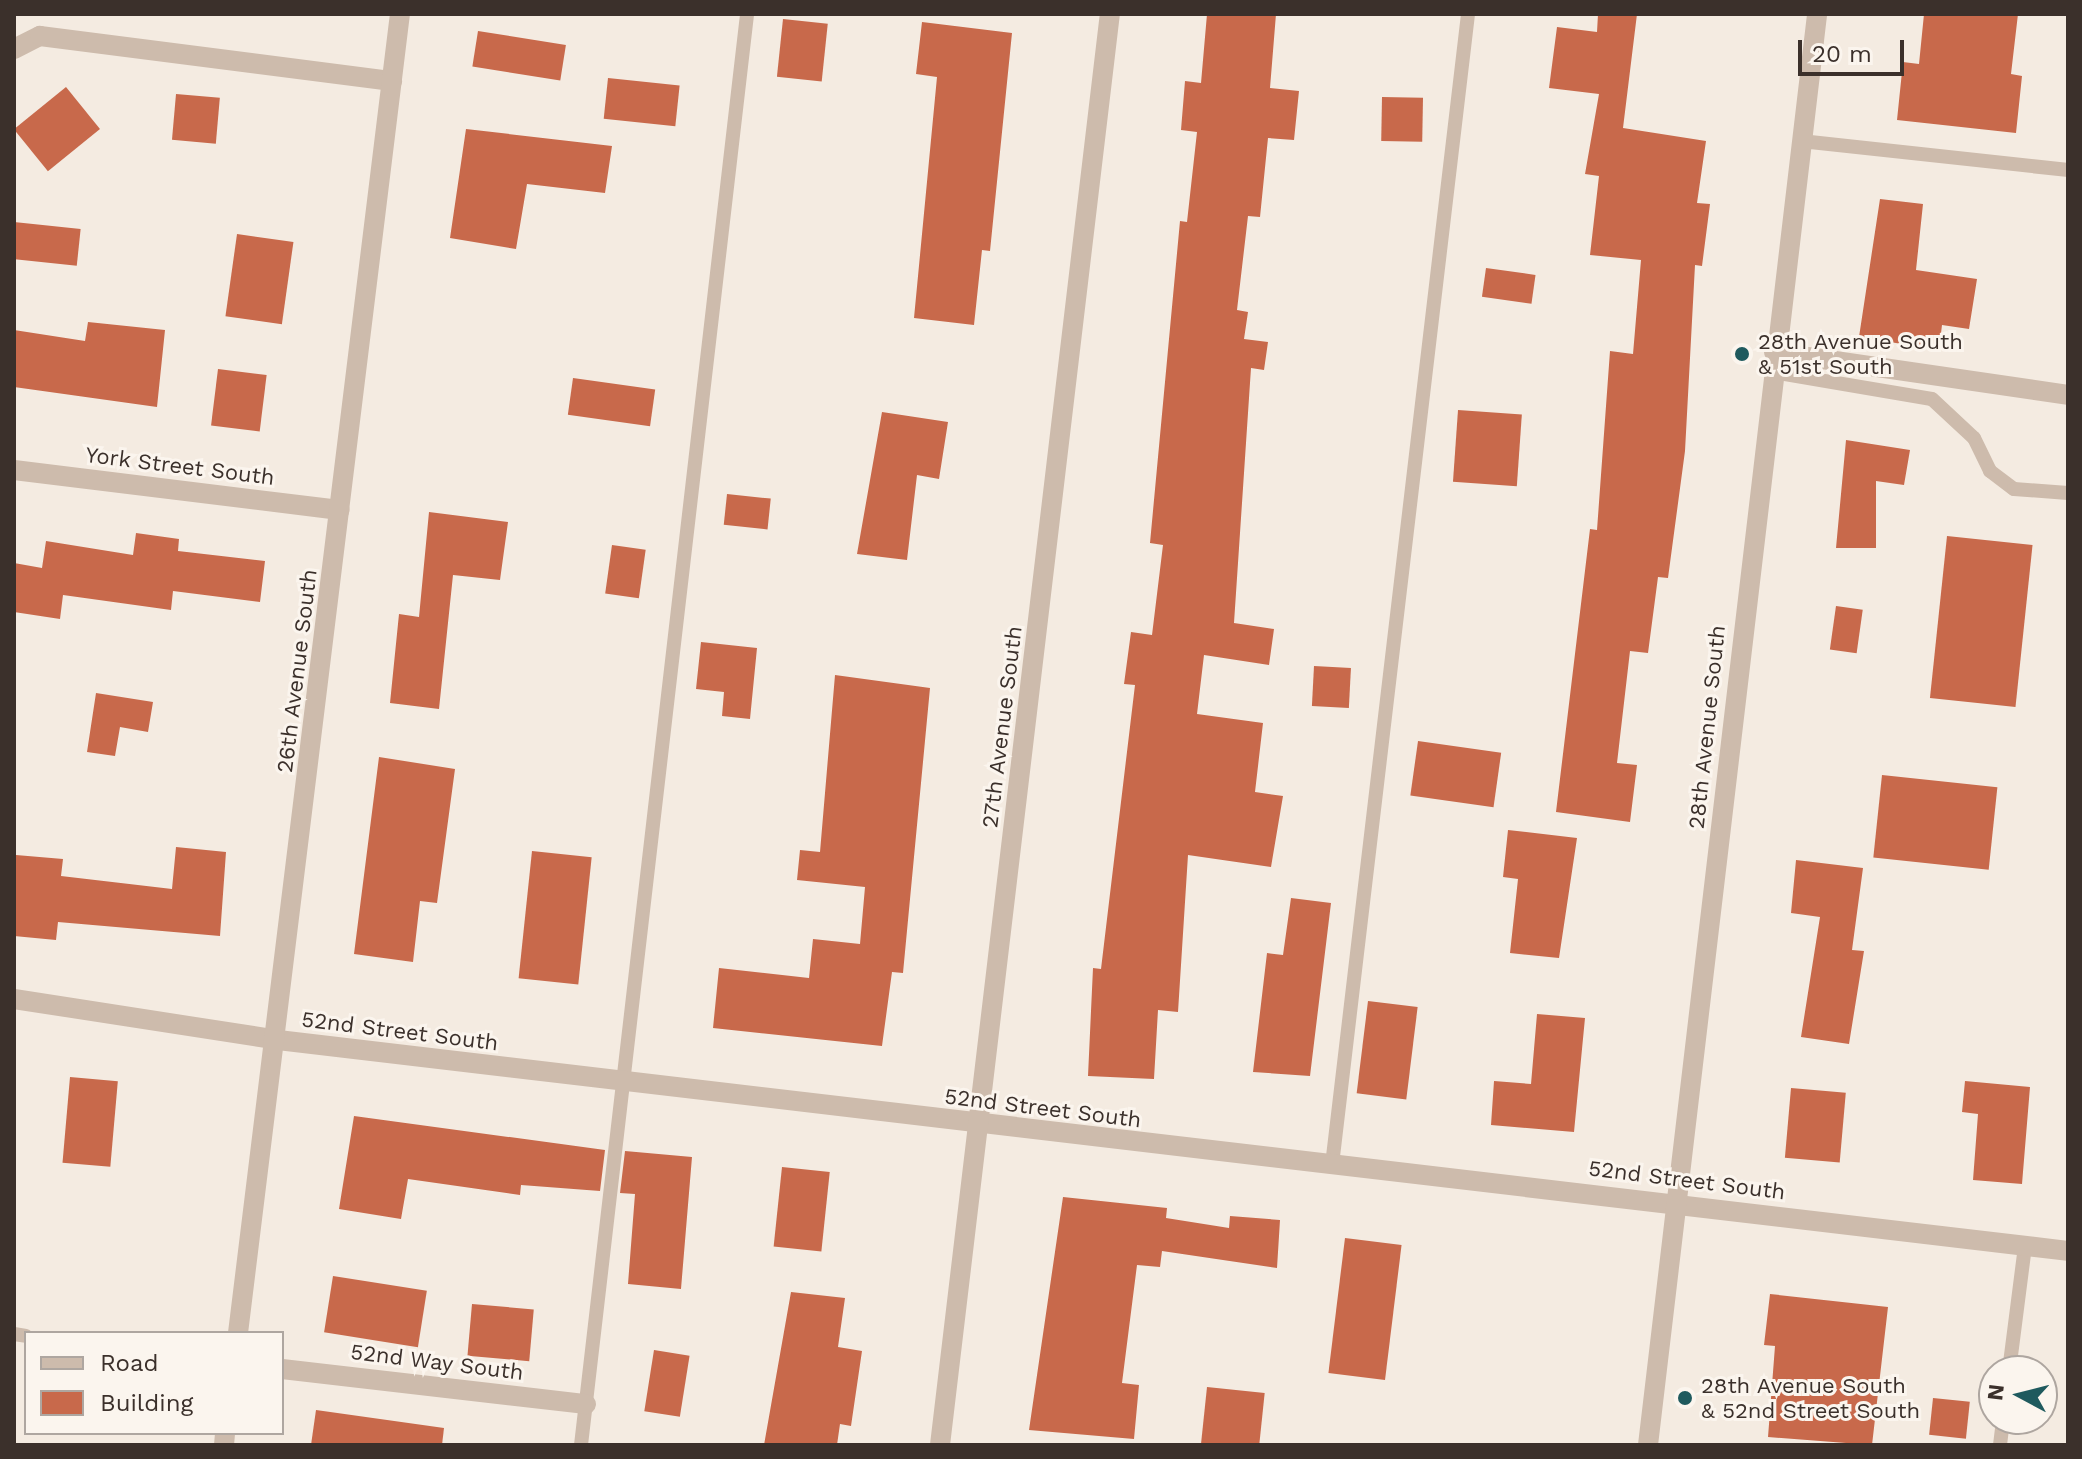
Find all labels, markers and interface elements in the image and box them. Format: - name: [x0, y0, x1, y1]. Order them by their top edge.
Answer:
- scale bar: [1802, 24, 1908, 74]
- text: 20 m: [1812, 40, 1872, 68]
- place label: 28th Avenue South & 51st South: [1758, 328, 1964, 380]
- marker: 28th Avenue South & 51st South: [1733, 345, 1751, 363]
- street label: York Street South: [84, 441, 276, 491]
- street label: 26th Avenue South: [271, 567, 323, 775]
- street label: 28th Avenue South: [1683, 623, 1731, 831]
- street label: 27th Avenue South: [976, 624, 1028, 830]
- street label: 52nd Street South: [300, 1006, 500, 1056]
- street label: 52nd Street South: [943, 1083, 1143, 1133]
- street label: 52nd Street South: [1587, 1155, 1787, 1205]
- legend: [24, 1331, 284, 1435]
- street label: 52nd Way South: [348, 1338, 526, 1386]
- text: Road: [100, 1349, 159, 1377]
- north arrow: [1978, 1355, 2058, 1435]
- place label: 28th Avenue South & 52nd Street South: [1701, 1372, 1920, 1424]
- text: N: [1982, 1383, 2009, 1402]
- text: Building: [100, 1389, 193, 1417]
- marker: 28th Avenue South & 52nd Street South: [1676, 1389, 1694, 1407]

